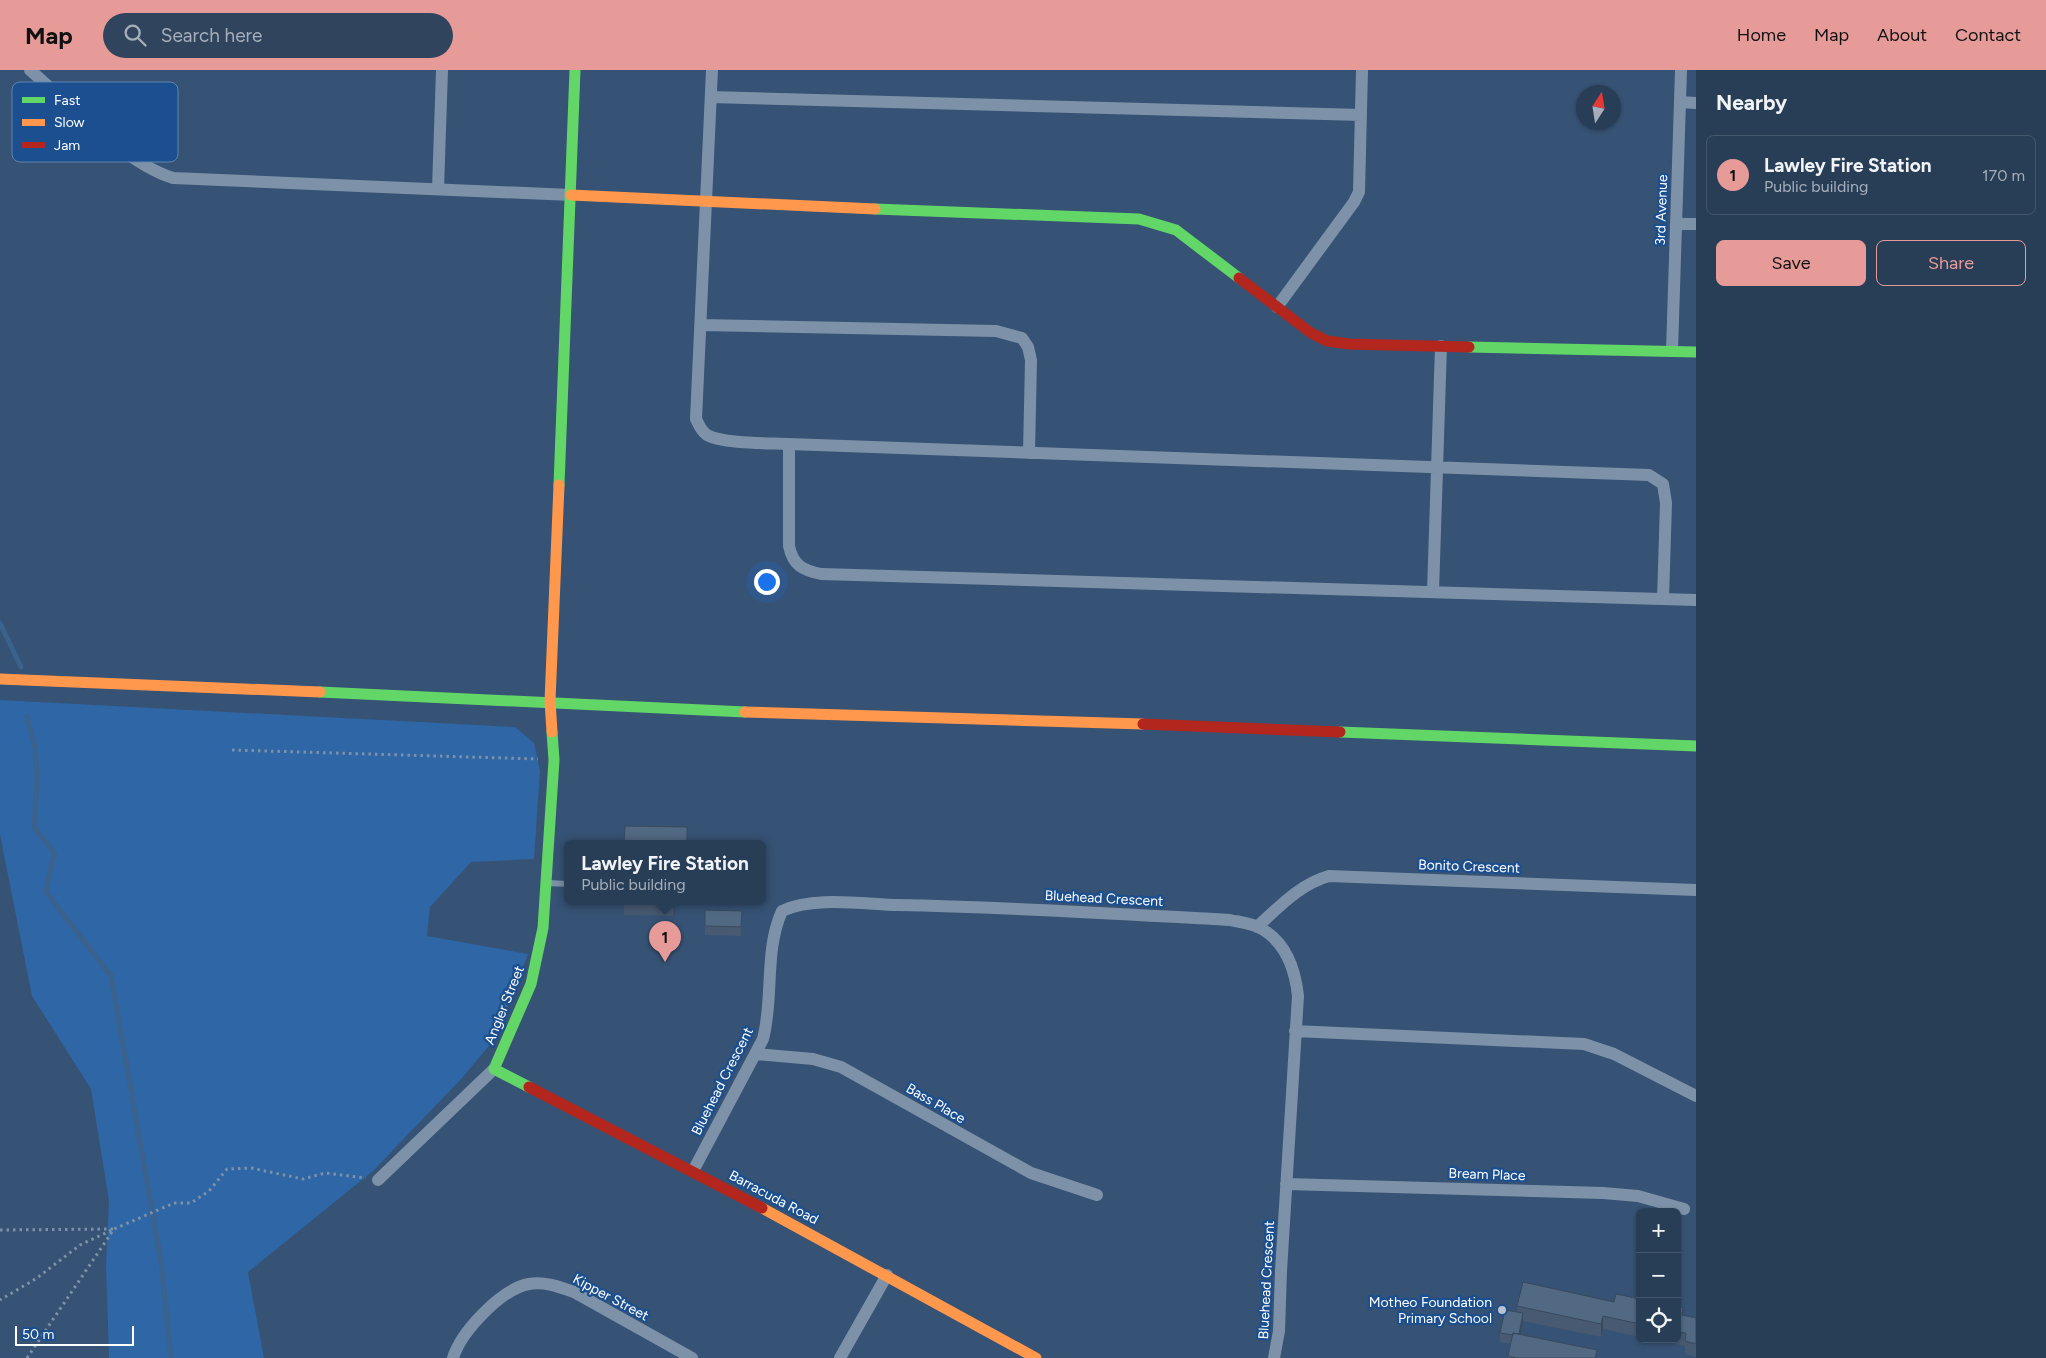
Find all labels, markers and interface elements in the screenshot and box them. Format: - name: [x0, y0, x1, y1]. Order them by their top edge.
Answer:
- search box: [103, 13, 453, 58]
- text: Map: [25, 21, 73, 50]
- icon: search: [121, 21, 149, 49]
- text: Search here: [161, 24, 262, 47]
- text: Home: [1737, 24, 1786, 46]
- text: Map: [1814, 24, 1849, 46]
- text: About: [1877, 24, 1927, 46]
- text: Contact: [1955, 24, 2021, 46]
- legend: [12, 82, 178, 162]
- north arrow: [1576, 85, 1621, 130]
- text: Nearby: [1716, 90, 1787, 115]
- text: Fast: [54, 92, 80, 109]
- text: Slow: [54, 114, 85, 131]
- text: Jam: [54, 137, 80, 154]
- text: Lawley Fire Station: [1764, 154, 1932, 177]
- text: 1: [1730, 166, 1736, 185]
- text: 170 m: [1982, 166, 2025, 185]
- street label: 3rd Avenue: [1652, 174, 1671, 246]
- text: Public building: [1764, 177, 1868, 196]
- button: Save: [1716, 240, 1866, 286]
- button: Share: [1876, 240, 2026, 286]
- your location: [754, 569, 780, 595]
- popup: [564, 840, 766, 905]
- text: Lawley Fire Station: [581, 852, 749, 875]
- street label: Bonito Crescent: [1418, 856, 1520, 877]
- text: Public building: [581, 875, 686, 894]
- street label: Bluehead Crescent: [1044, 887, 1164, 910]
- pin: 1: [649, 921, 681, 962]
- street label: Angler Street: [481, 963, 528, 1047]
- street label: Bluehead Crescent: [688, 1024, 757, 1138]
- street label: Bass Place: [903, 1080, 969, 1127]
- street label: Bream Place: [1448, 1165, 1526, 1184]
- street label: Barracuda Road: [726, 1167, 821, 1228]
- map controls: [1636, 1208, 1681, 1343]
- button: +: [1636, 1208, 1681, 1253]
- street label: Bluehead Crescent: [1255, 1220, 1278, 1340]
- button: −: [1636, 1253, 1681, 1298]
- street label: Kipper Street: [570, 1270, 652, 1325]
- place label: Motheo Foundation Primary School: [1369, 1294, 1492, 1327]
- button: locate: [1636, 1298, 1681, 1343]
- marker: Motheo Foundation Primary School: [1496, 1304, 1508, 1316]
- scale bar: [15, 1323, 134, 1346]
- text: 50 m: [22, 1326, 54, 1343]

